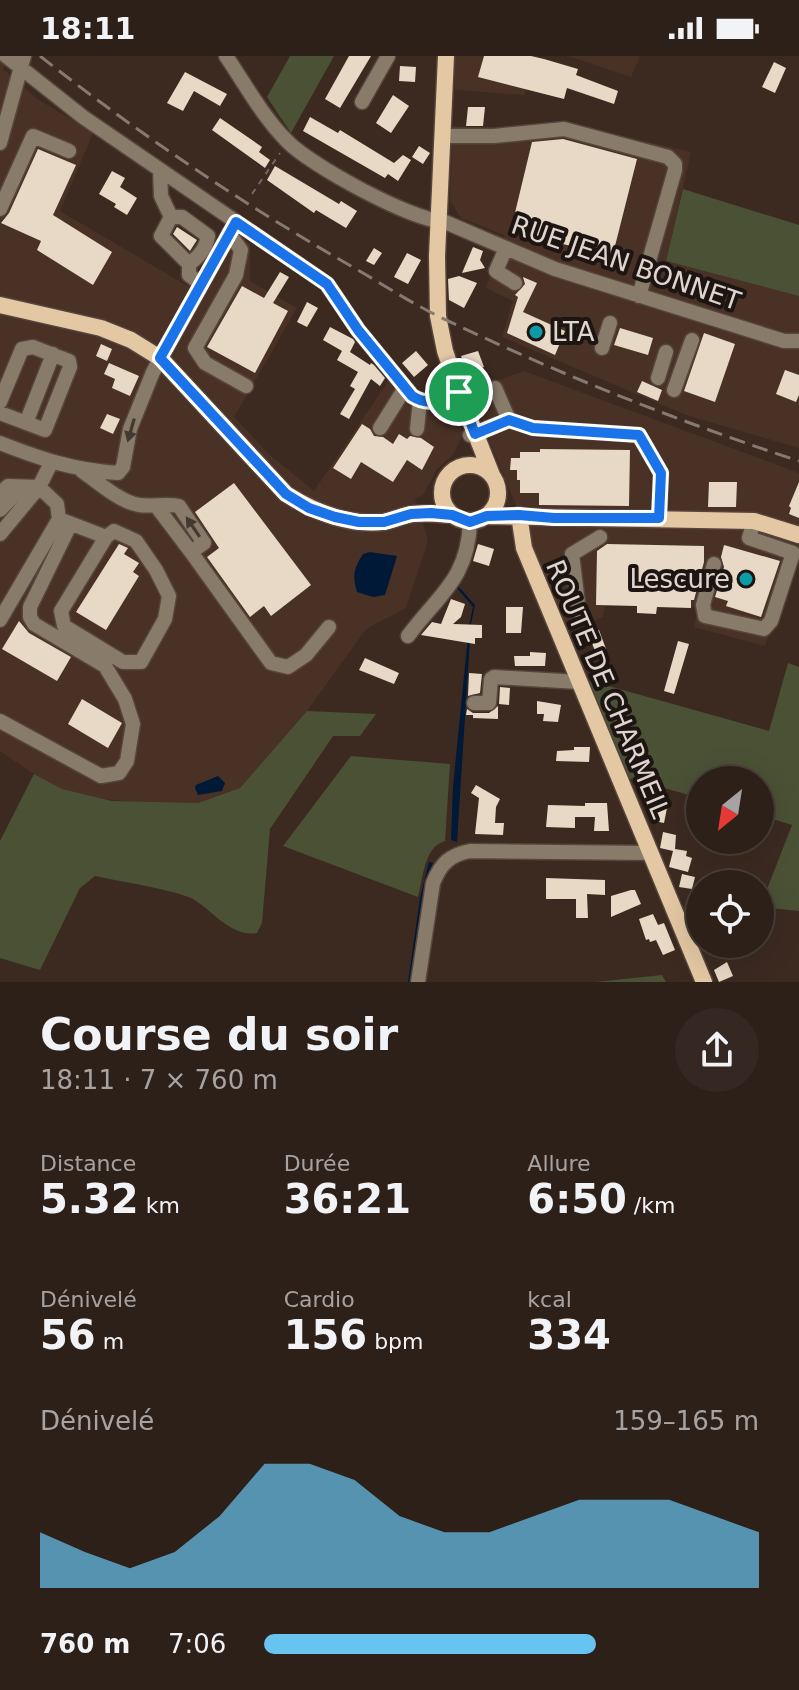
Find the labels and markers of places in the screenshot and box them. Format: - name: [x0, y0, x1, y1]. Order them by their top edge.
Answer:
- place label: LTA: [552, 317, 595, 347]
- marker: LTA: [527, 323, 545, 341]
- pin: [425, 358, 493, 426]
- place label: Lescure: [630, 564, 730, 594]
- marker: Lescure: [737, 570, 755, 588]

